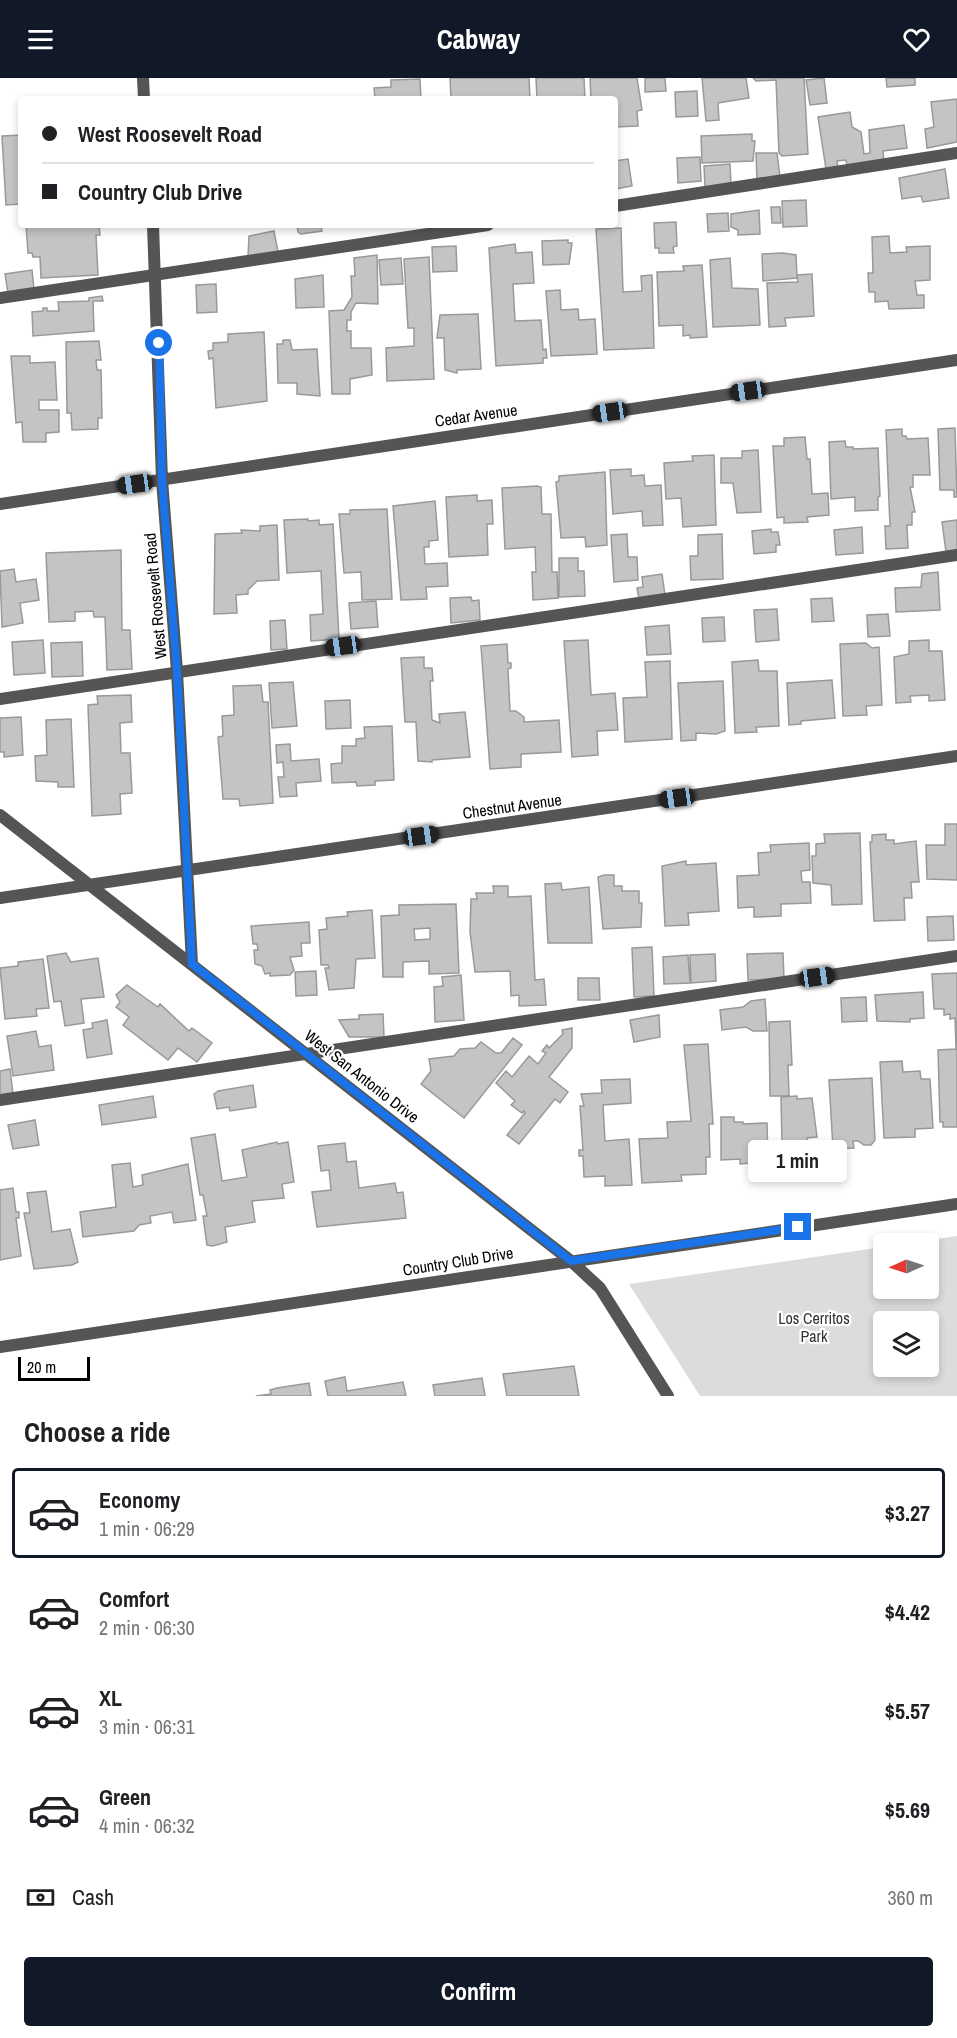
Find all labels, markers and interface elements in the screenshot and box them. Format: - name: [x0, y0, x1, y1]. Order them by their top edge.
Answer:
- text: Cabway: [437, 21, 520, 57]
- icon: menu: [24, 23, 57, 56]
- icon: heart: [900, 23, 933, 56]
- text: West Roosevelt Road: [78, 119, 262, 149]
- text: Country Club Drive: [78, 177, 242, 207]
- route start: [145, 329, 172, 356]
- car: [729, 380, 767, 402]
- street label: Cedar Avenue: [433, 398, 519, 432]
- car: [591, 401, 629, 423]
- car: [116, 473, 154, 495]
- street label: West Roosevelt Road: [139, 532, 171, 660]
- car: [324, 635, 362, 657]
- car: [658, 787, 696, 809]
- street label: Chestnut Avenue: [461, 788, 563, 824]
- car: [402, 825, 440, 847]
- car: [798, 966, 836, 988]
- street label: West San Antonio Drive: [300, 1024, 424, 1128]
- callout: 1 min: [748, 1140, 848, 1182]
- text: 1 min: [776, 1147, 819, 1174]
- route end: [784, 1213, 811, 1240]
- north arrow: [873, 1233, 939, 1299]
- map controls: [873, 1233, 939, 1377]
- street label: Country Club Drive: [401, 1241, 515, 1281]
- park label: Los Cerritos Park: [778, 1307, 850, 1347]
- button: layers: [873, 1311, 939, 1377]
- scale bar: [18, 1354, 90, 1382]
- text: 20 m: [27, 1356, 56, 1378]
- text: Choose a ride: [24, 1414, 170, 1450]
- text: Economy: [99, 1485, 180, 1515]
- icon: car: [27, 1486, 81, 1540]
- text: $3.27: [885, 1498, 930, 1528]
- text: 1 min · 06:29: [99, 1515, 195, 1542]
- text: Comfort: [99, 1584, 169, 1614]
- icon: car: [27, 1585, 81, 1639]
- text: $4.42: [885, 1597, 930, 1627]
- text: 2 min · 06:30: [99, 1614, 195, 1641]
- text: XL: [99, 1683, 122, 1713]
- icon: car: [27, 1684, 81, 1738]
- text: $5.57: [885, 1696, 930, 1726]
- text: 3 min · 06:31: [99, 1713, 195, 1740]
- text: Green: [99, 1782, 151, 1812]
- icon: car: [27, 1783, 81, 1837]
- text: $5.69: [885, 1795, 930, 1825]
- text: 4 min · 06:32: [99, 1812, 195, 1839]
- icon: cash: [24, 1881, 57, 1914]
- text: Cash: [72, 1882, 114, 1912]
- text: 360 m: [887, 1884, 933, 1911]
- button: Confirm: [24, 1957, 933, 2026]

